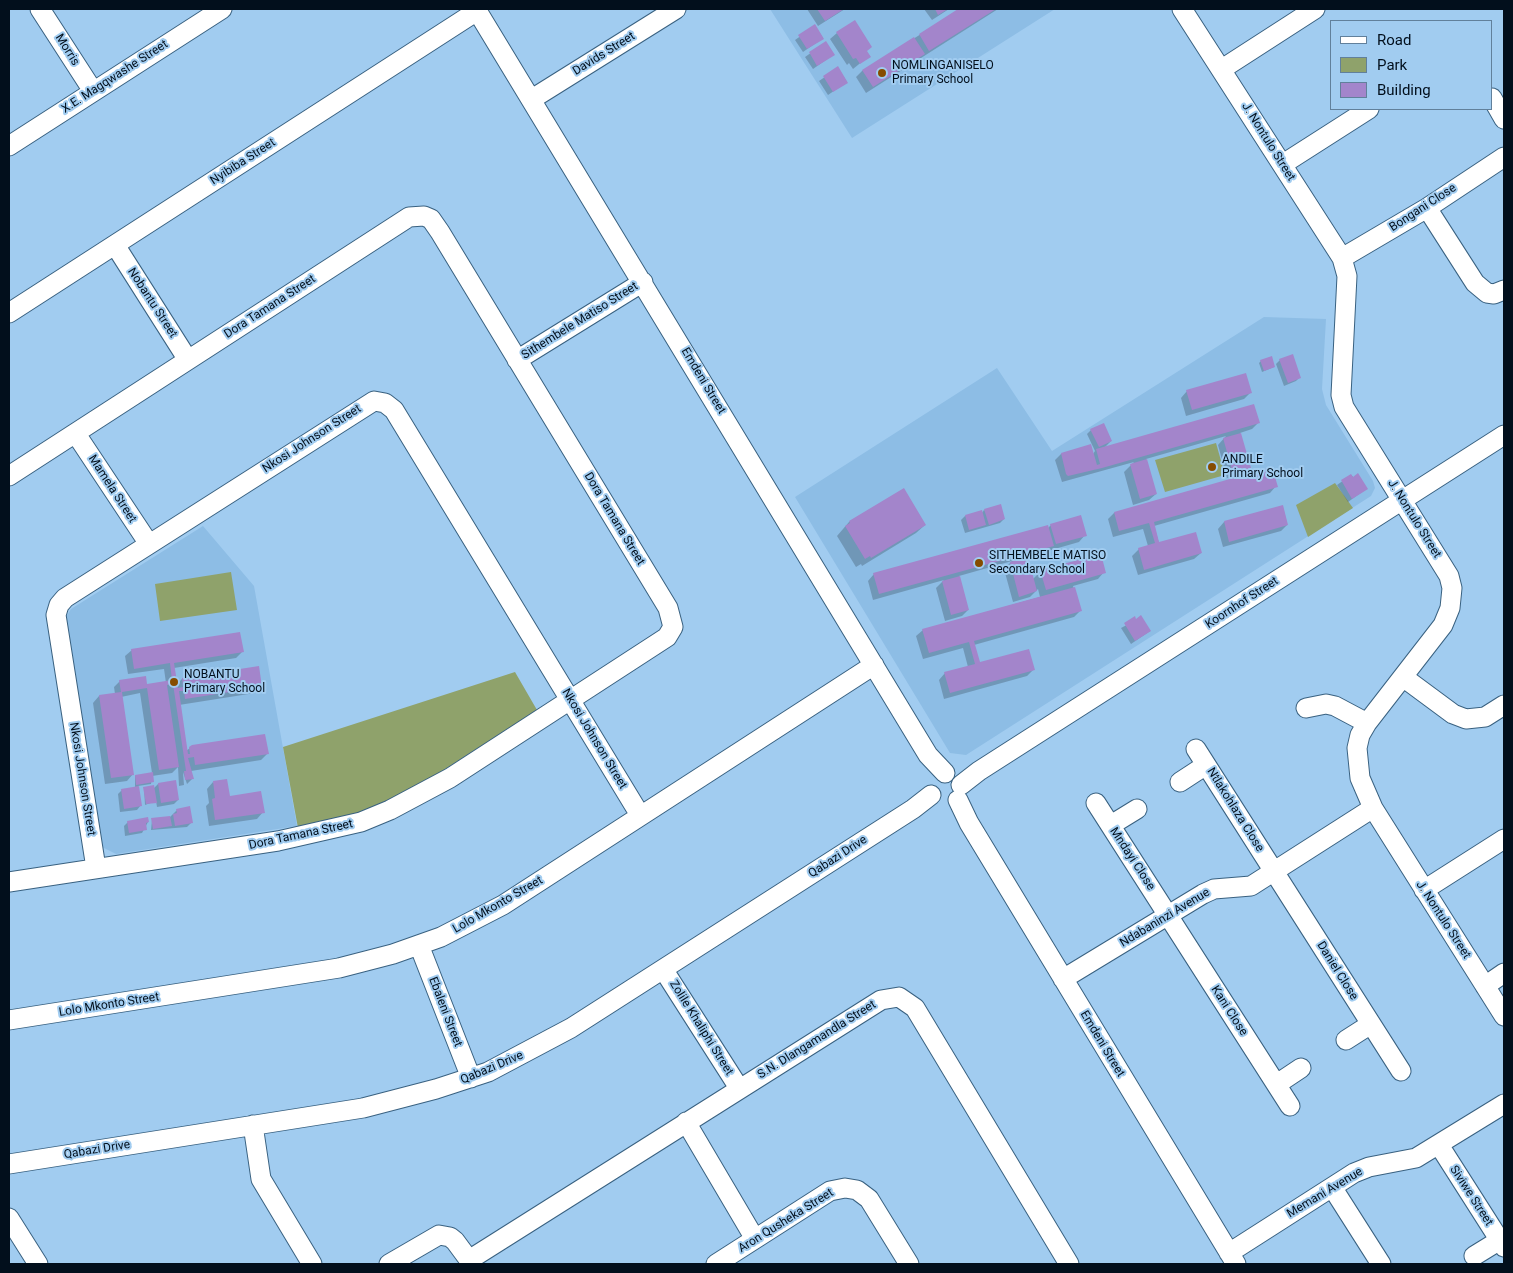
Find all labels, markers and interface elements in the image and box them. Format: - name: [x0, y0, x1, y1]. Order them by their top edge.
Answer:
- legend: [1330, 20, 1493, 110]
- street label: Davids Street: [570, 29, 638, 79]
- text: Road: [1377, 31, 1411, 49]
- street label: Morris: [52, 32, 82, 68]
- street label: X.E. Magqwashe Street: [59, 37, 171, 117]
- text: Park: [1377, 56, 1407, 74]
- place label: NOMLINGANISELO Primary School: [892, 59, 994, 87]
- marker: NOMLINGANISELO Primary School: [876, 67, 888, 79]
- text: Building: [1377, 81, 1431, 99]
- street label: J. Nontulo Street: [1238, 100, 1298, 184]
- street label: Nyibiba Street: [208, 136, 278, 188]
- street label: Bongani Close: [1387, 181, 1459, 235]
- street label: Nobantu Street: [124, 265, 180, 341]
- street label: Dora Tamana Street: [222, 272, 318, 342]
- street label: Sithembele Matiso Street: [519, 279, 641, 363]
- street label: Emdeni Street: [678, 345, 728, 417]
- street label: Nkosi Johnson Street: [260, 402, 364, 476]
- street label: Mamela Street: [85, 452, 139, 526]
- place label: ANDILE Primary School: [1222, 453, 1303, 481]
- marker: ANDILE Primary School: [1206, 461, 1218, 473]
- street label: Dora Tamana Street: [581, 470, 647, 568]
- street label: J. Nontulo Street: [1384, 477, 1444, 561]
- place label: SITHEMBELE MATISO Secondary School: [989, 549, 1106, 577]
- marker: SITHEMBELE MATISO Secondary School: [973, 557, 985, 569]
- street label: Koornhof Street: [1203, 574, 1281, 632]
- place label: NOBANTU Primary School: [184, 668, 265, 696]
- marker: NOBANTU Primary School: [168, 676, 180, 688]
- street label: Nkosi Johnson Street: [558, 686, 630, 792]
- street label: Nkosi Johnson Street: [66, 721, 98, 837]
- street label: Ntlakohlaza Close: [1203, 765, 1267, 855]
- street label: Dora Tamana Street: [248, 817, 354, 853]
- street label: Mndayi Close: [1106, 825, 1158, 893]
- street label: Qabazi Drive: [806, 833, 870, 881]
- street label: Lolo Mkonto Street: [451, 873, 545, 937]
- street label: J. Nontulo Street: [1413, 878, 1473, 962]
- street label: Ndabaninzi Avenue: [1117, 885, 1213, 951]
- street label: Daniel Close: [1313, 939, 1361, 1003]
- street label: Ebaleni Street: [425, 975, 465, 1049]
- street label: Zolile Khaliphi Street: [666, 978, 736, 1078]
- street label: Kani Close: [1208, 983, 1250, 1039]
- street label: Lolo Mkonto Street: [58, 990, 160, 1020]
- street label: S.N. Dlangamandla Street: [755, 998, 879, 1082]
- street label: Emdeni Street: [1077, 1008, 1127, 1080]
- street label: Qabazi Drive: [458, 1048, 526, 1088]
- street label: Qabazi Drive: [63, 1138, 131, 1162]
- street label: Siviwe Street: [1446, 1163, 1496, 1229]
- street label: Memani Avenue: [1285, 1165, 1365, 1221]
- street label: Aron Qusheka Street: [736, 1186, 836, 1256]

